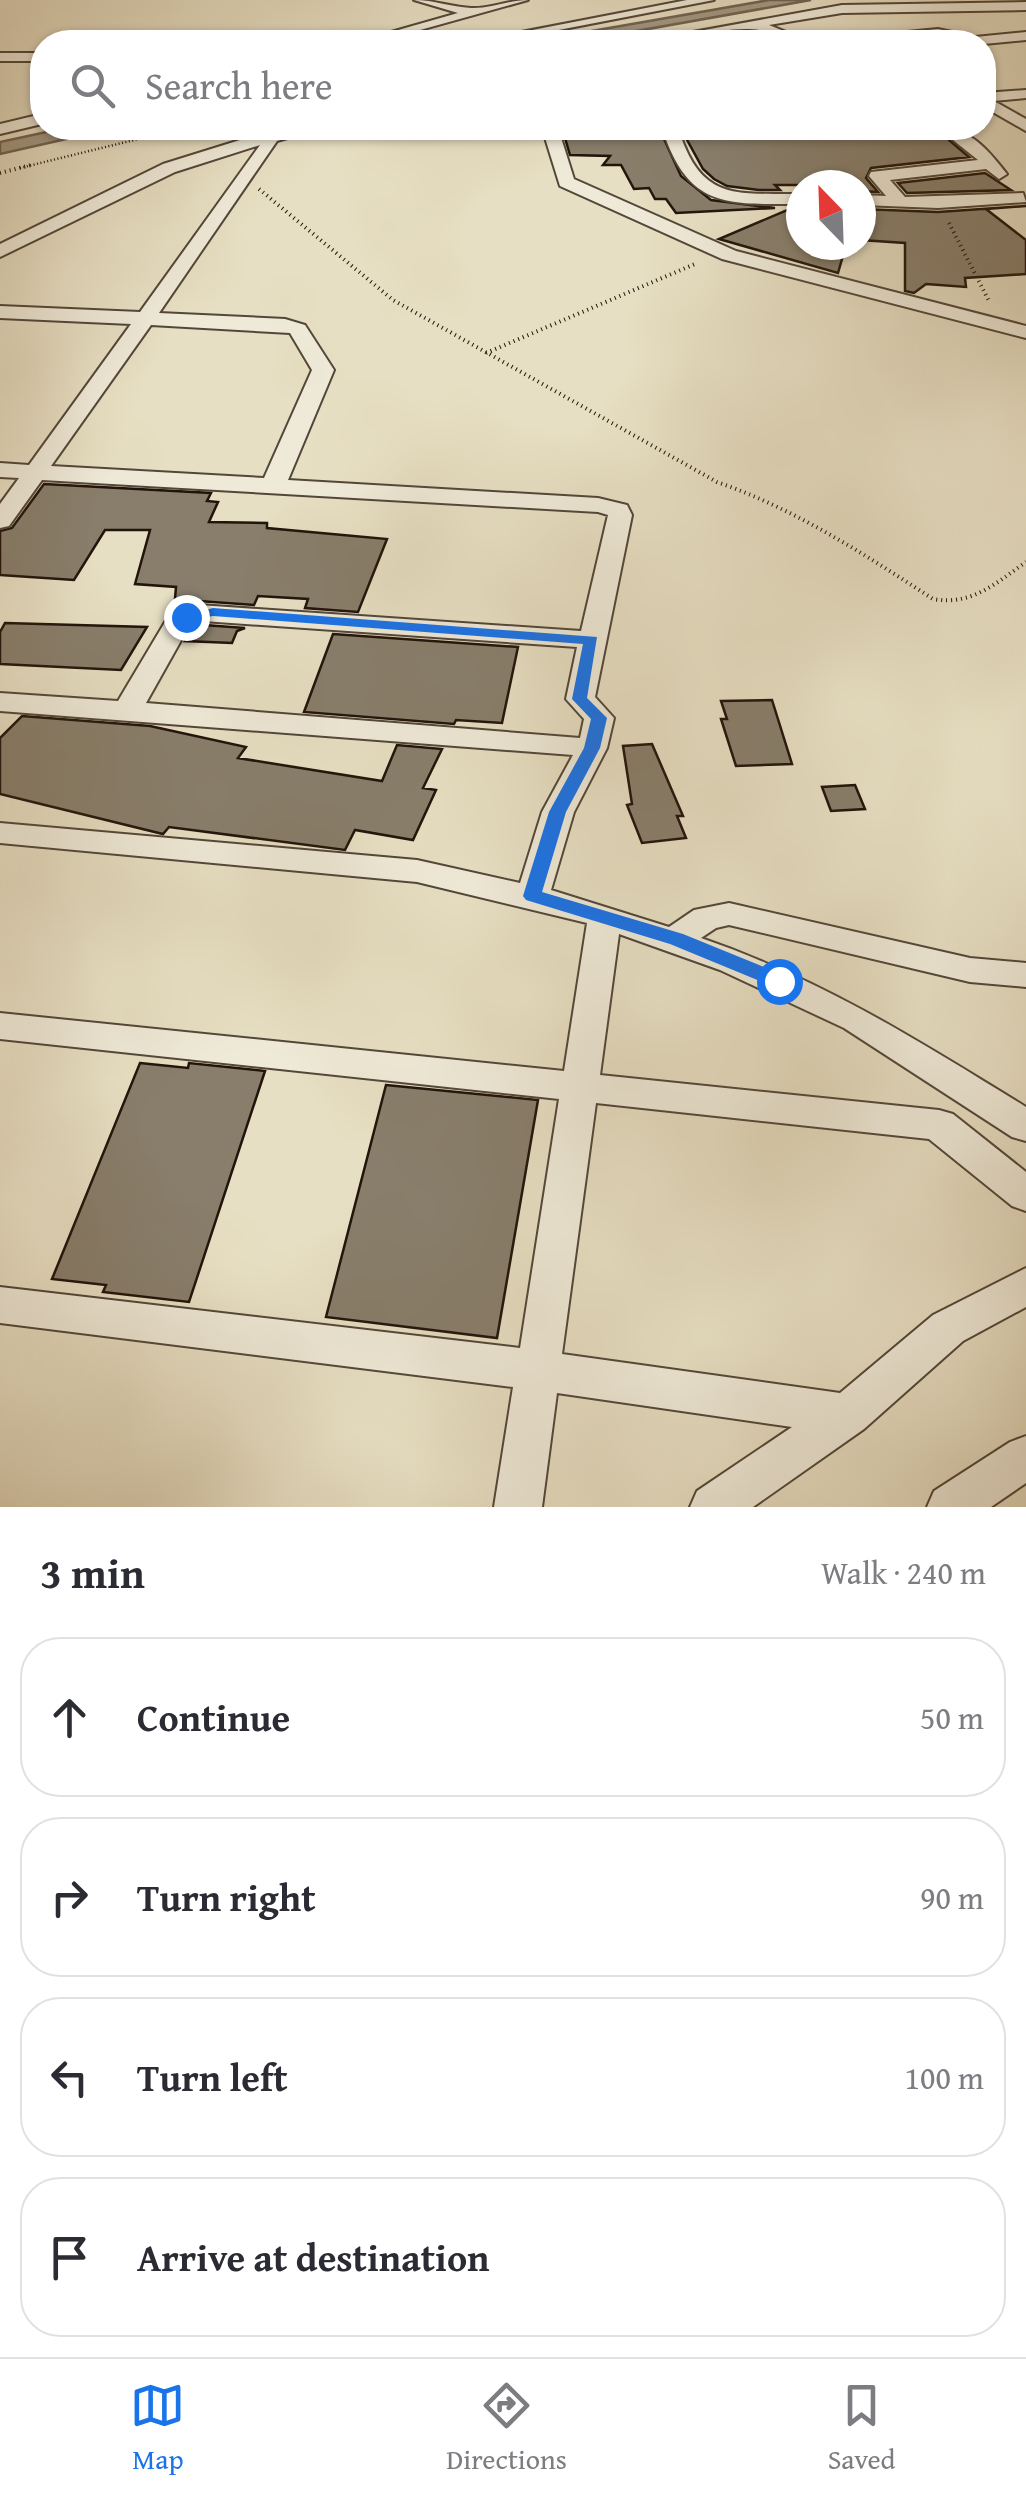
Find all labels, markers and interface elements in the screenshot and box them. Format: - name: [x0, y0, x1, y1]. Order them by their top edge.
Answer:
- search box: [30, 30, 996, 140]
- text: Search here: [145, 57, 333, 113]
- icon: search: [65, 58, 120, 113]
- north arrow: [786, 170, 876, 260]
- route end: [164, 595, 210, 641]
- route start: [757, 959, 803, 1005]
- text: 3 min: [40, 1542, 145, 1603]
- text: Walk · 240 m: [821, 1549, 986, 1596]
- text: Continue: [137, 1689, 290, 1745]
- icon: ahead: [42, 1690, 97, 1745]
- text: 50 m: [920, 1694, 984, 1741]
- text: Turn right: [137, 1869, 316, 1925]
- icon: right: [42, 1870, 97, 1925]
- text: 90 m: [920, 1874, 984, 1921]
- text: Turn left: [137, 2049, 288, 2105]
- icon: left: [42, 2050, 97, 2105]
- text: 100 m: [905, 2054, 984, 2101]
- text: Arrive at destination: [137, 2229, 490, 2285]
- icon: arrive: [42, 2230, 97, 2285]
- tab: Map: [130, 2378, 185, 2479]
- tab: Directions: [446, 2378, 567, 2479]
- tab: Saved: [828, 2378, 896, 2479]

